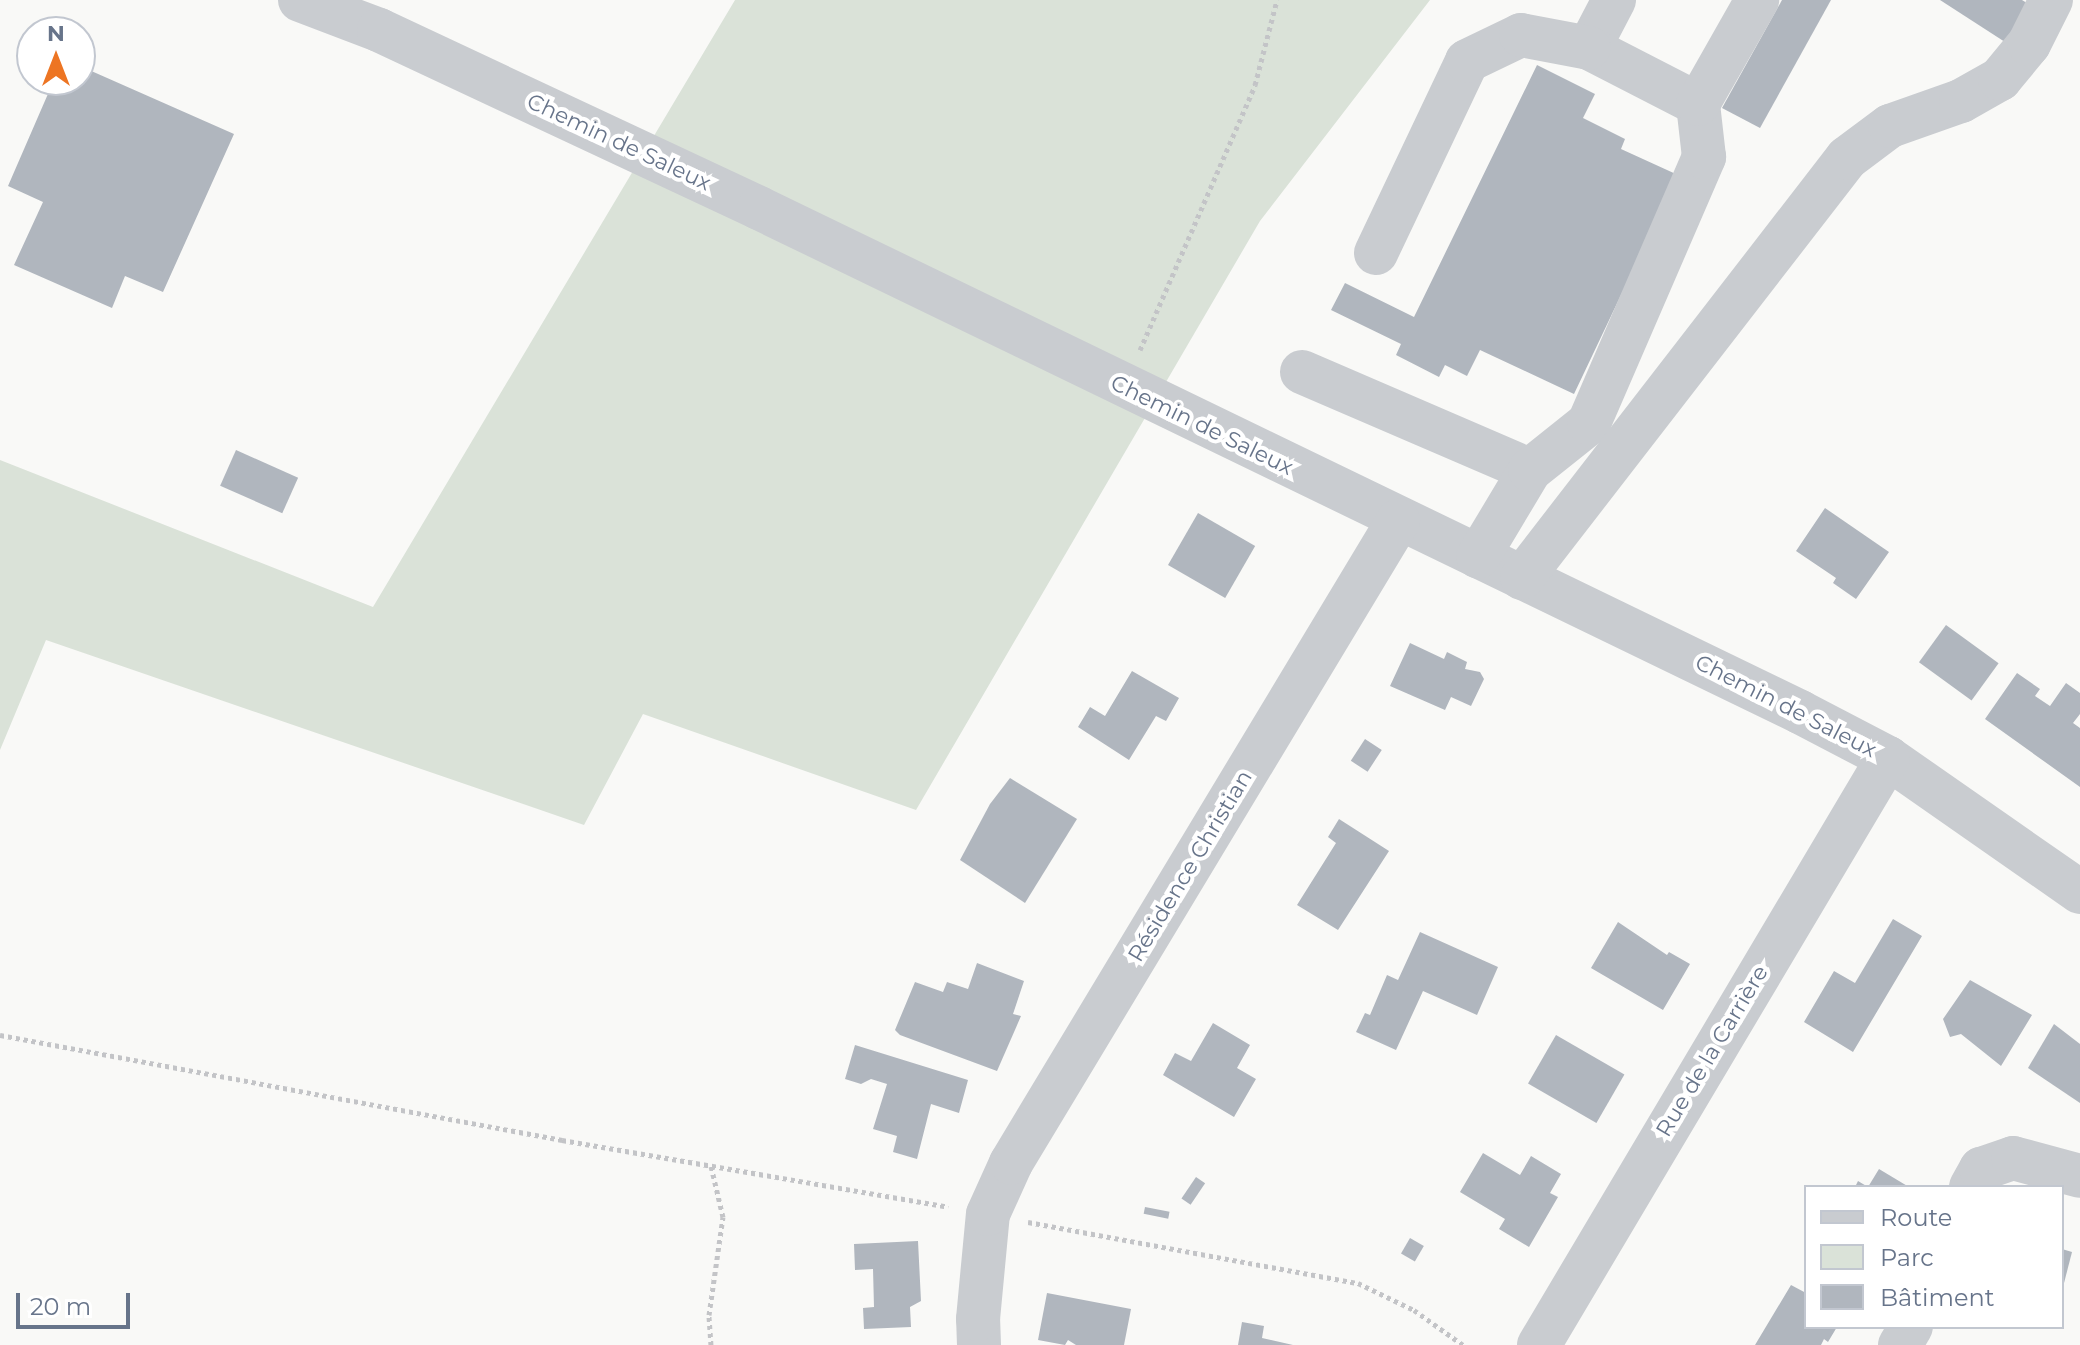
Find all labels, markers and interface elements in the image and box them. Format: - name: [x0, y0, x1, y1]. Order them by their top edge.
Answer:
- north arrow: [16, 16, 96, 96]
- text: N: [47, 20, 65, 47]
- street label: Chemin de Saleux: [523, 88, 715, 196]
- street label: Chemin de Saleux: [1106, 369, 1298, 481]
- street label: Chemin de Saleux: [1691, 649, 1881, 763]
- street label: Résidence Christian: [1122, 765, 1258, 967]
- street label: Rue de la Carrière: [1650, 961, 1774, 1141]
- legend: [1804, 1185, 2064, 1329]
- text: Route: [1880, 1203, 1952, 1232]
- text: Parc: [1880, 1243, 1934, 1272]
- scale bar: [20, 1277, 134, 1327]
- text: Bâtiment: [1880, 1283, 1994, 1312]
- text: 20 m: [30, 1292, 91, 1321]

